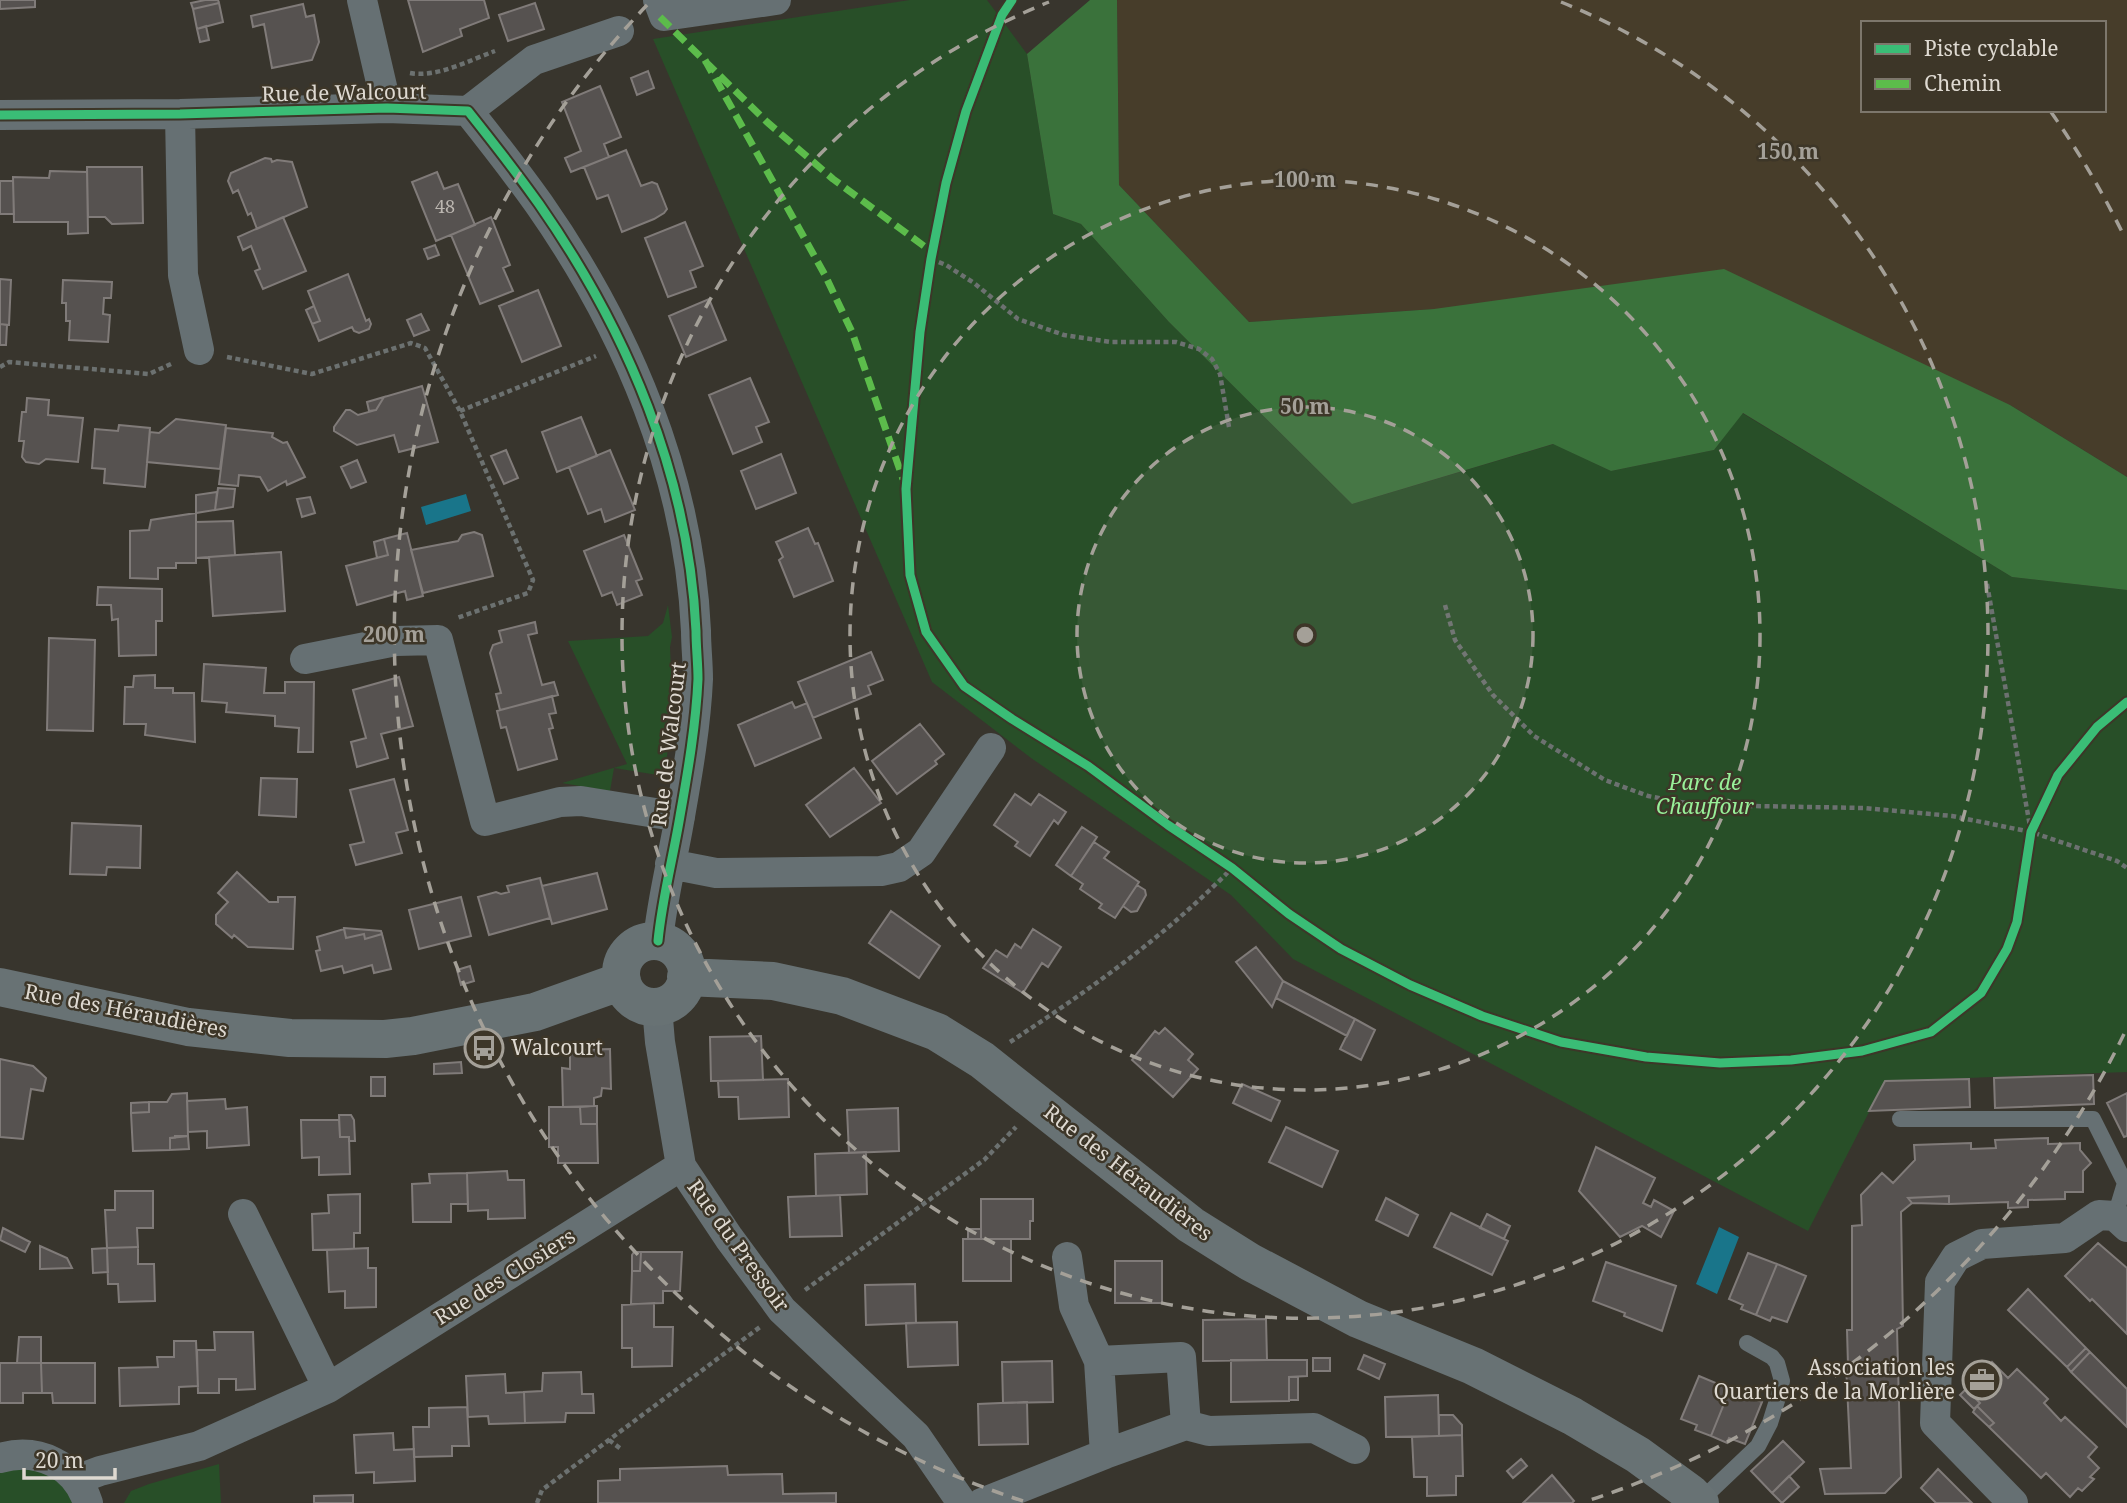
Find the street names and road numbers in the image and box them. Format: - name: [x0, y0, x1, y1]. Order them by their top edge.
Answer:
- street label: Rue de Walcourt: [261, 77, 427, 107]
- street label: Rue de Walcourt: [644, 660, 692, 828]
- street label: Rue des Héraudières: [22, 977, 230, 1043]
- street label: Rue des Héraudières: [1038, 1098, 1219, 1247]
- street label: Rue du Pressoir: [681, 1174, 796, 1317]
- street label: Rue des Closiers: [429, 1222, 580, 1331]

